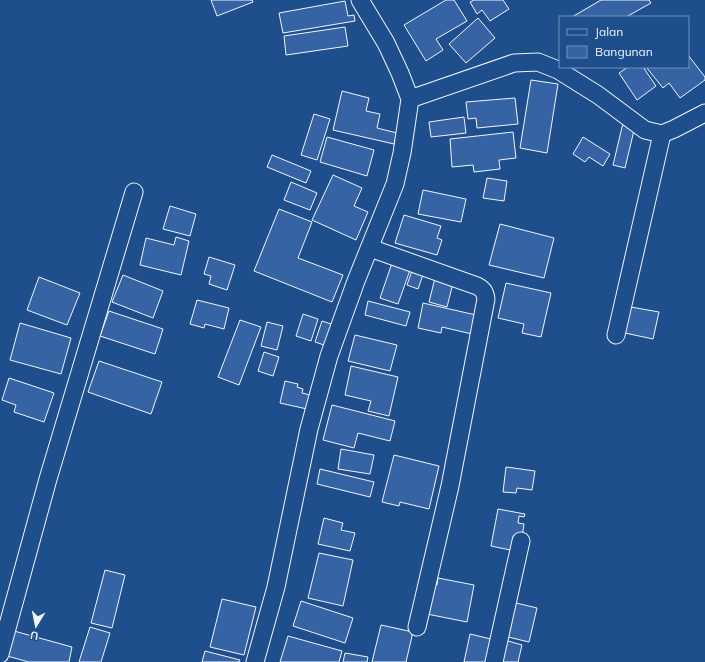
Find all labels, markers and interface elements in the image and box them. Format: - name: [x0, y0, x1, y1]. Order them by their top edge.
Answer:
- legend: [559, 16, 689, 68]
- text: Jalan: [595, 24, 623, 39]
- text: Bangunan: [595, 44, 653, 59]
- north arrow: [16, 606, 56, 646]
- text: U: [29, 628, 39, 643]

